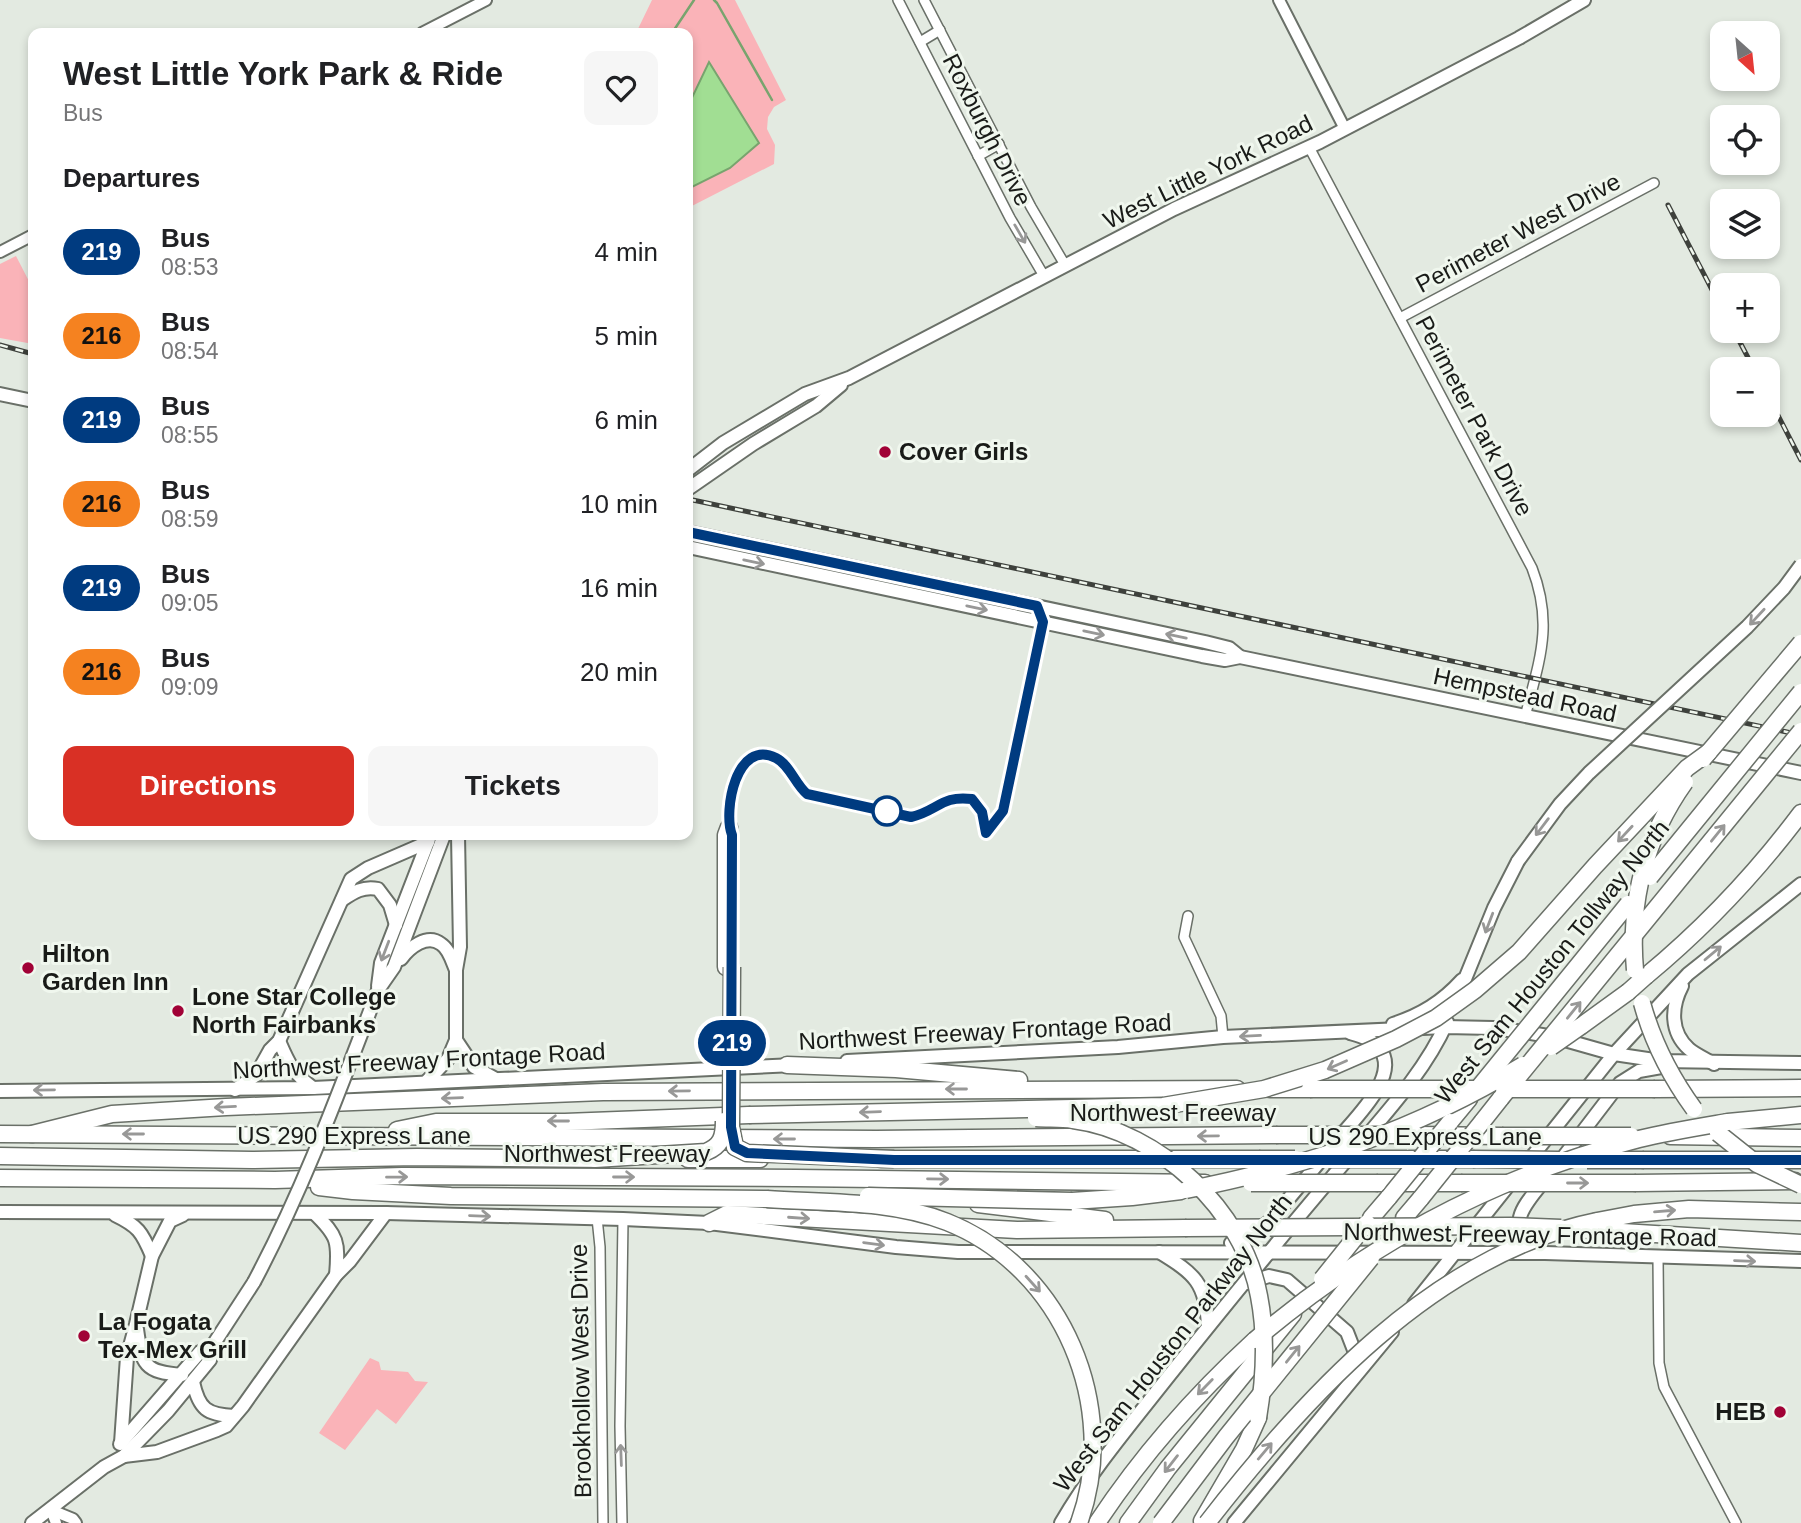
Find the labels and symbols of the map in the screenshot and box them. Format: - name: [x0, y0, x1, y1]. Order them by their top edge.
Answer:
- north arrow: [1710, 21, 1780, 91]
- street label: Roxburgh Drive: [938, 49, 1037, 210]
- street label: West Little York Road: [1099, 109, 1317, 234]
- street label: Perimeter West Drive: [1411, 167, 1625, 298]
- one-way arrow: [1013, 224, 1027, 244]
- street label: Perimeter Park Drive: [1410, 311, 1539, 520]
- place label: Cover Girls: [899, 438, 1028, 465]
- marker: Cover Girls: [877, 444, 893, 460]
- one-way arrow: [742, 555, 765, 569]
- one-way arrow: [965, 602, 988, 616]
- one-way arrow: [1749, 608, 1765, 626]
- one-way arrow: [1082, 627, 1105, 641]
- one-way arrow: [1165, 629, 1188, 642]
- street label: Hempstead Road: [1431, 662, 1619, 727]
- unlabelled marker: [872, 796, 902, 826]
- street label: West Sam Houston Tollway North: [1429, 815, 1674, 1109]
- one-way arrow: [1534, 817, 1549, 836]
- one-way arrow: [1617, 824, 1634, 842]
- one-way arrow: [1710, 825, 1725, 843]
- one-way arrow: [1481, 911, 1494, 933]
- place label: Hilton Garden Inn: [42, 940, 169, 995]
- one-way arrow: [378, 940, 391, 962]
- one-way arrow: [1704, 945, 1722, 961]
- marker: Hilton Garden Inn: [20, 960, 36, 976]
- place label: Lone Star College North Fairbanks: [192, 983, 396, 1038]
- one-way arrow: [1566, 1001, 1582, 1019]
- marker: Lone Star College North Fairbanks: [170, 1003, 186, 1019]
- street label: Northwest Freeway Frontage Road: [798, 1008, 1172, 1055]
- line badge: 219: [692, 1020, 772, 1066]
- one-way arrow: [1239, 1029, 1262, 1042]
- street label: Northwest Freeway Frontage Road: [232, 1037, 606, 1084]
- one-way arrow: [1327, 1059, 1348, 1072]
- one-way arrow: [945, 1082, 968, 1096]
- one-way arrow: [33, 1083, 56, 1097]
- one-way arrow: [668, 1084, 691, 1098]
- one-way arrow: [441, 1092, 464, 1105]
- street label: Northwest Freeway: [1070, 1099, 1276, 1126]
- one-way arrow: [214, 1101, 237, 1114]
- one-way arrow: [859, 1105, 882, 1119]
- one-way arrow: [547, 1115, 570, 1128]
- street label: US 290 Express Lane: [237, 1122, 471, 1149]
- street label: US 290 Express Lane: [1308, 1123, 1542, 1150]
- one-way arrow: [121, 1127, 144, 1141]
- one-way arrow: [1196, 1129, 1219, 1143]
- one-way arrow: [773, 1132, 796, 1146]
- street label: Northwest Freeway: [504, 1140, 710, 1167]
- one-way arrow: [385, 1170, 408, 1183]
- one-way arrow: [613, 1170, 636, 1184]
- one-way arrow: [926, 1173, 949, 1186]
- one-way arrow: [1567, 1176, 1590, 1190]
- street label: West Sam Houston Parkway North: [1048, 1188, 1297, 1497]
- one-way arrow: [1653, 1204, 1675, 1217]
- one-way arrow: [468, 1209, 491, 1222]
- one-way arrow: [787, 1212, 810, 1225]
- street label: Northwest Freeway Frontage Road: [1343, 1218, 1717, 1251]
- one-way arrow: [862, 1238, 885, 1251]
- street label: Brookhollow West Drive: [565, 1244, 596, 1498]
- one-way arrow: [1733, 1254, 1756, 1267]
- one-way arrow: [1025, 1275, 1041, 1293]
- place label: La Fogata Tex-Mex Grill: [98, 1308, 247, 1363]
- marker: La Fogata Tex-Mex Grill: [76, 1328, 92, 1344]
- one-way arrow: [1286, 1345, 1301, 1363]
- one-way arrow: [1197, 1378, 1214, 1395]
- place label: HEB: [1715, 1398, 1766, 1425]
- marker: HEB: [1772, 1404, 1788, 1420]
- one-way arrow: [1257, 1442, 1273, 1460]
- one-way arrow: [614, 1444, 627, 1467]
- one-way arrow: [1164, 1454, 1179, 1473]

